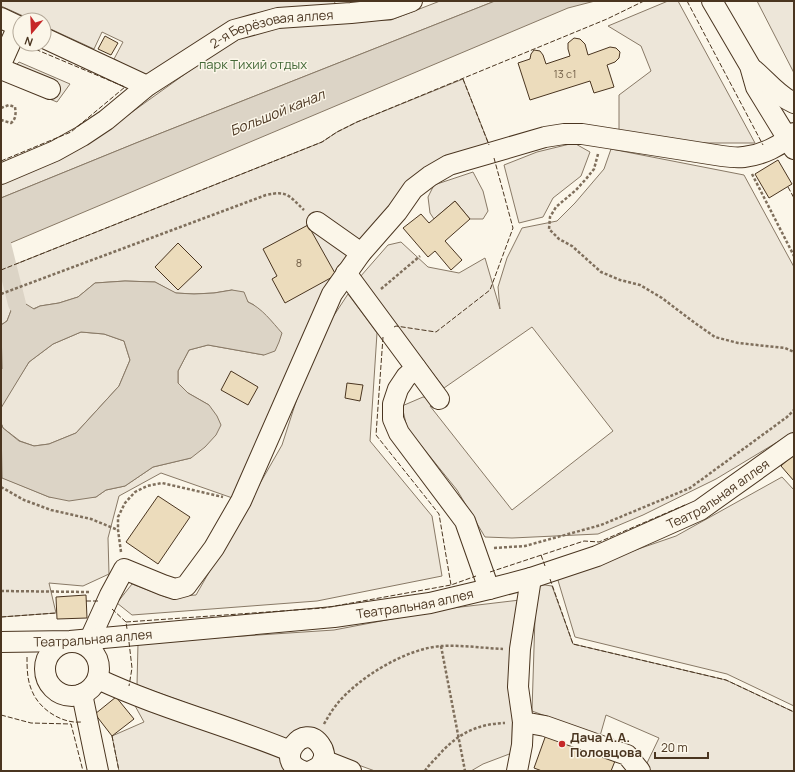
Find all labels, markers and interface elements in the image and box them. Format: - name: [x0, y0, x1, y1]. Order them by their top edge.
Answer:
- street label: 2-я Берёзовая аллея: [206, 5, 334, 52]
- north arrow: [12, 12, 52, 52]
- text: N: [22, 34, 35, 50]
- park label: парк Тихий отдых: [199, 55, 307, 73]
- house number: 13 с1: [554, 66, 576, 81]
- water label: Большой канал: [227, 84, 328, 140]
- house number: 8: [296, 255, 302, 270]
- street label: Театральная аллея: [663, 455, 773, 533]
- street label: Театральная аллея: [355, 584, 475, 623]
- street label: Театральная аллея: [33, 625, 153, 651]
- place label: Дача А.А. Половцова: [570, 728, 642, 761]
- scale bar: [655, 734, 708, 760]
- marker: Дача А.А. Половцова: [557, 739, 567, 749]
- text: 20 m: [661, 739, 688, 756]

